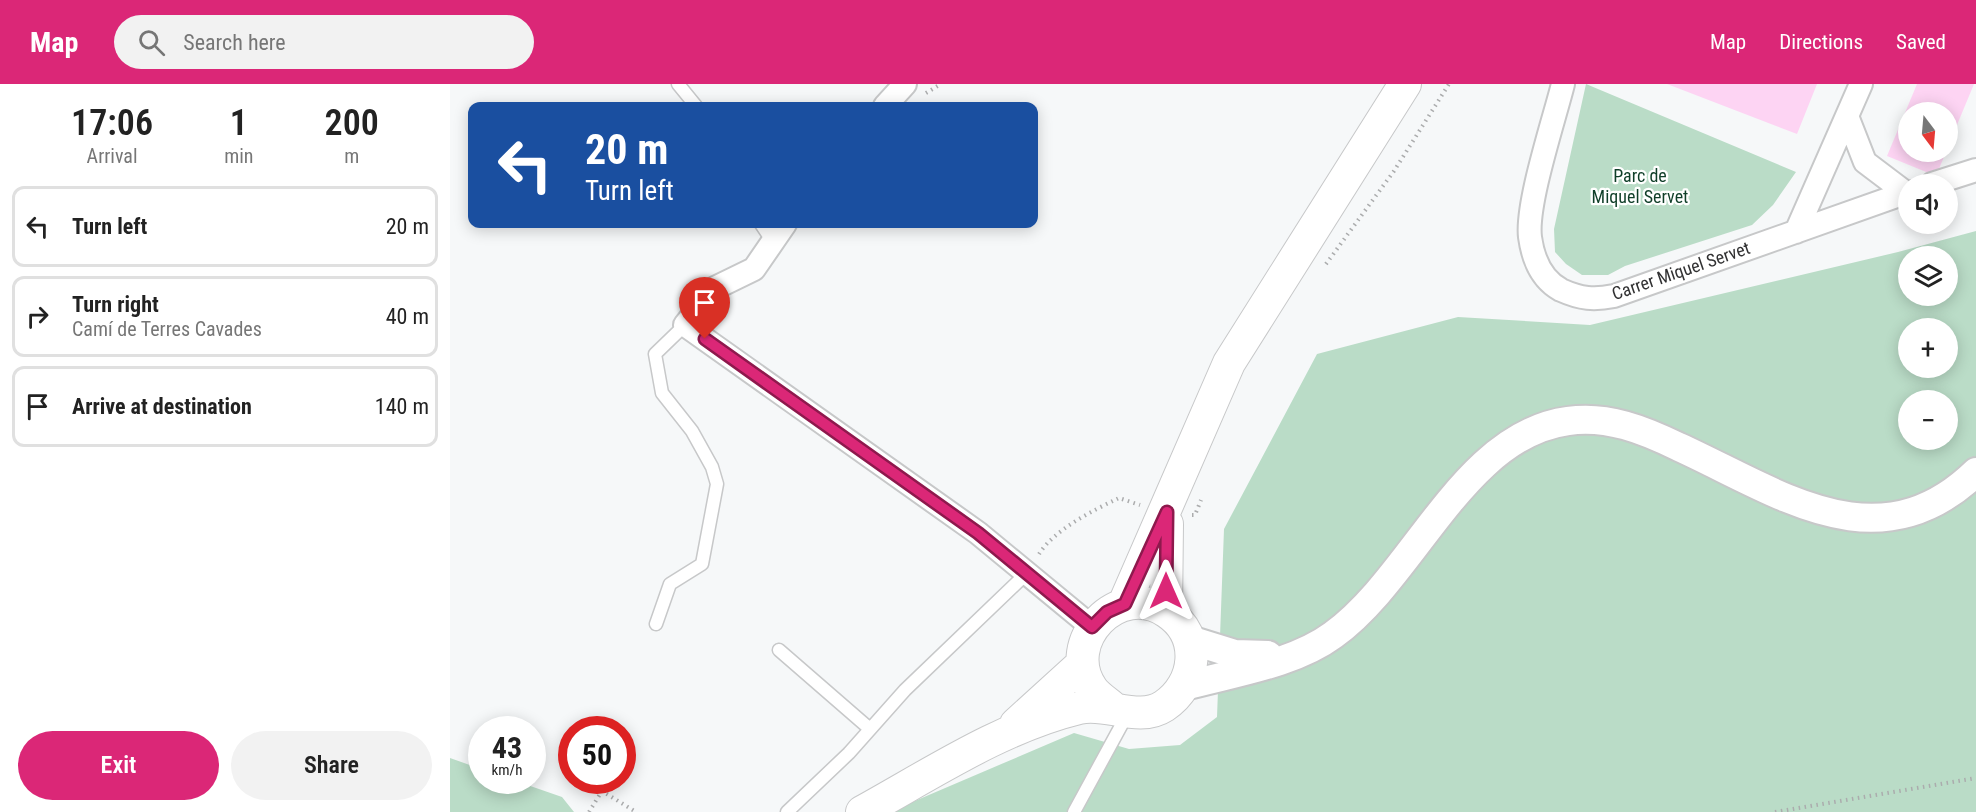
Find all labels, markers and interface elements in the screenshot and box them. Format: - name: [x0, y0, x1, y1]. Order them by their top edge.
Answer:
- search box: [114, 15, 534, 69]
- text: Map: [30, 26, 78, 59]
- icon: search: [135, 26, 168, 59]
- text: Search here: [183, 30, 286, 55]
- text: Map: [1710, 30, 1746, 54]
- text: Directions: [1779, 30, 1863, 54]
- text: Saved: [1896, 30, 1946, 54]
- text: 17:06: [71, 102, 153, 144]
- text: 1: [230, 102, 248, 144]
- text: 200: [325, 102, 379, 144]
- north arrow: [1898, 102, 1958, 162]
- map controls: [1898, 102, 1958, 450]
- text: 20 m: [585, 125, 668, 174]
- icon: left: [486, 126, 564, 204]
- text: Arrival: [87, 144, 138, 168]
- text: min: [224, 144, 253, 168]
- text: m: [344, 144, 359, 168]
- park label: Parc de Miquel Servet: [1592, 165, 1688, 207]
- button: sound: [1898, 174, 1958, 234]
- text: Turn left: [585, 175, 674, 207]
- icon: left: [21, 210, 54, 243]
- text: Turn left: [72, 214, 147, 239]
- text: 20 m: [386, 214, 429, 239]
- street label: Carrer Miquel Servet: [1609, 237, 1753, 304]
- button: layers: [1898, 246, 1958, 306]
- pin: [679, 277, 730, 339]
- icon: arrive: [688, 286, 721, 319]
- text: Turn right: [72, 292, 159, 317]
- icon: right: [21, 300, 54, 333]
- text: 40 m: [386, 304, 429, 329]
- text: Camí de Terres Cavades: [72, 317, 262, 341]
- button: +: [1898, 318, 1958, 378]
- icon: arrive: [21, 390, 54, 423]
- button: −: [1898, 390, 1958, 450]
- text: Arrive at destination: [72, 394, 252, 419]
- text: 140 m: [375, 394, 429, 419]
- position arrow: [1134, 559, 1198, 623]
- speed limit sign: 50: [558, 716, 636, 794]
- text: 43: [492, 730, 522, 765]
- button: Exit: [18, 731, 219, 800]
- button: Share: [231, 731, 432, 800]
- text: km/h: [492, 761, 522, 779]

